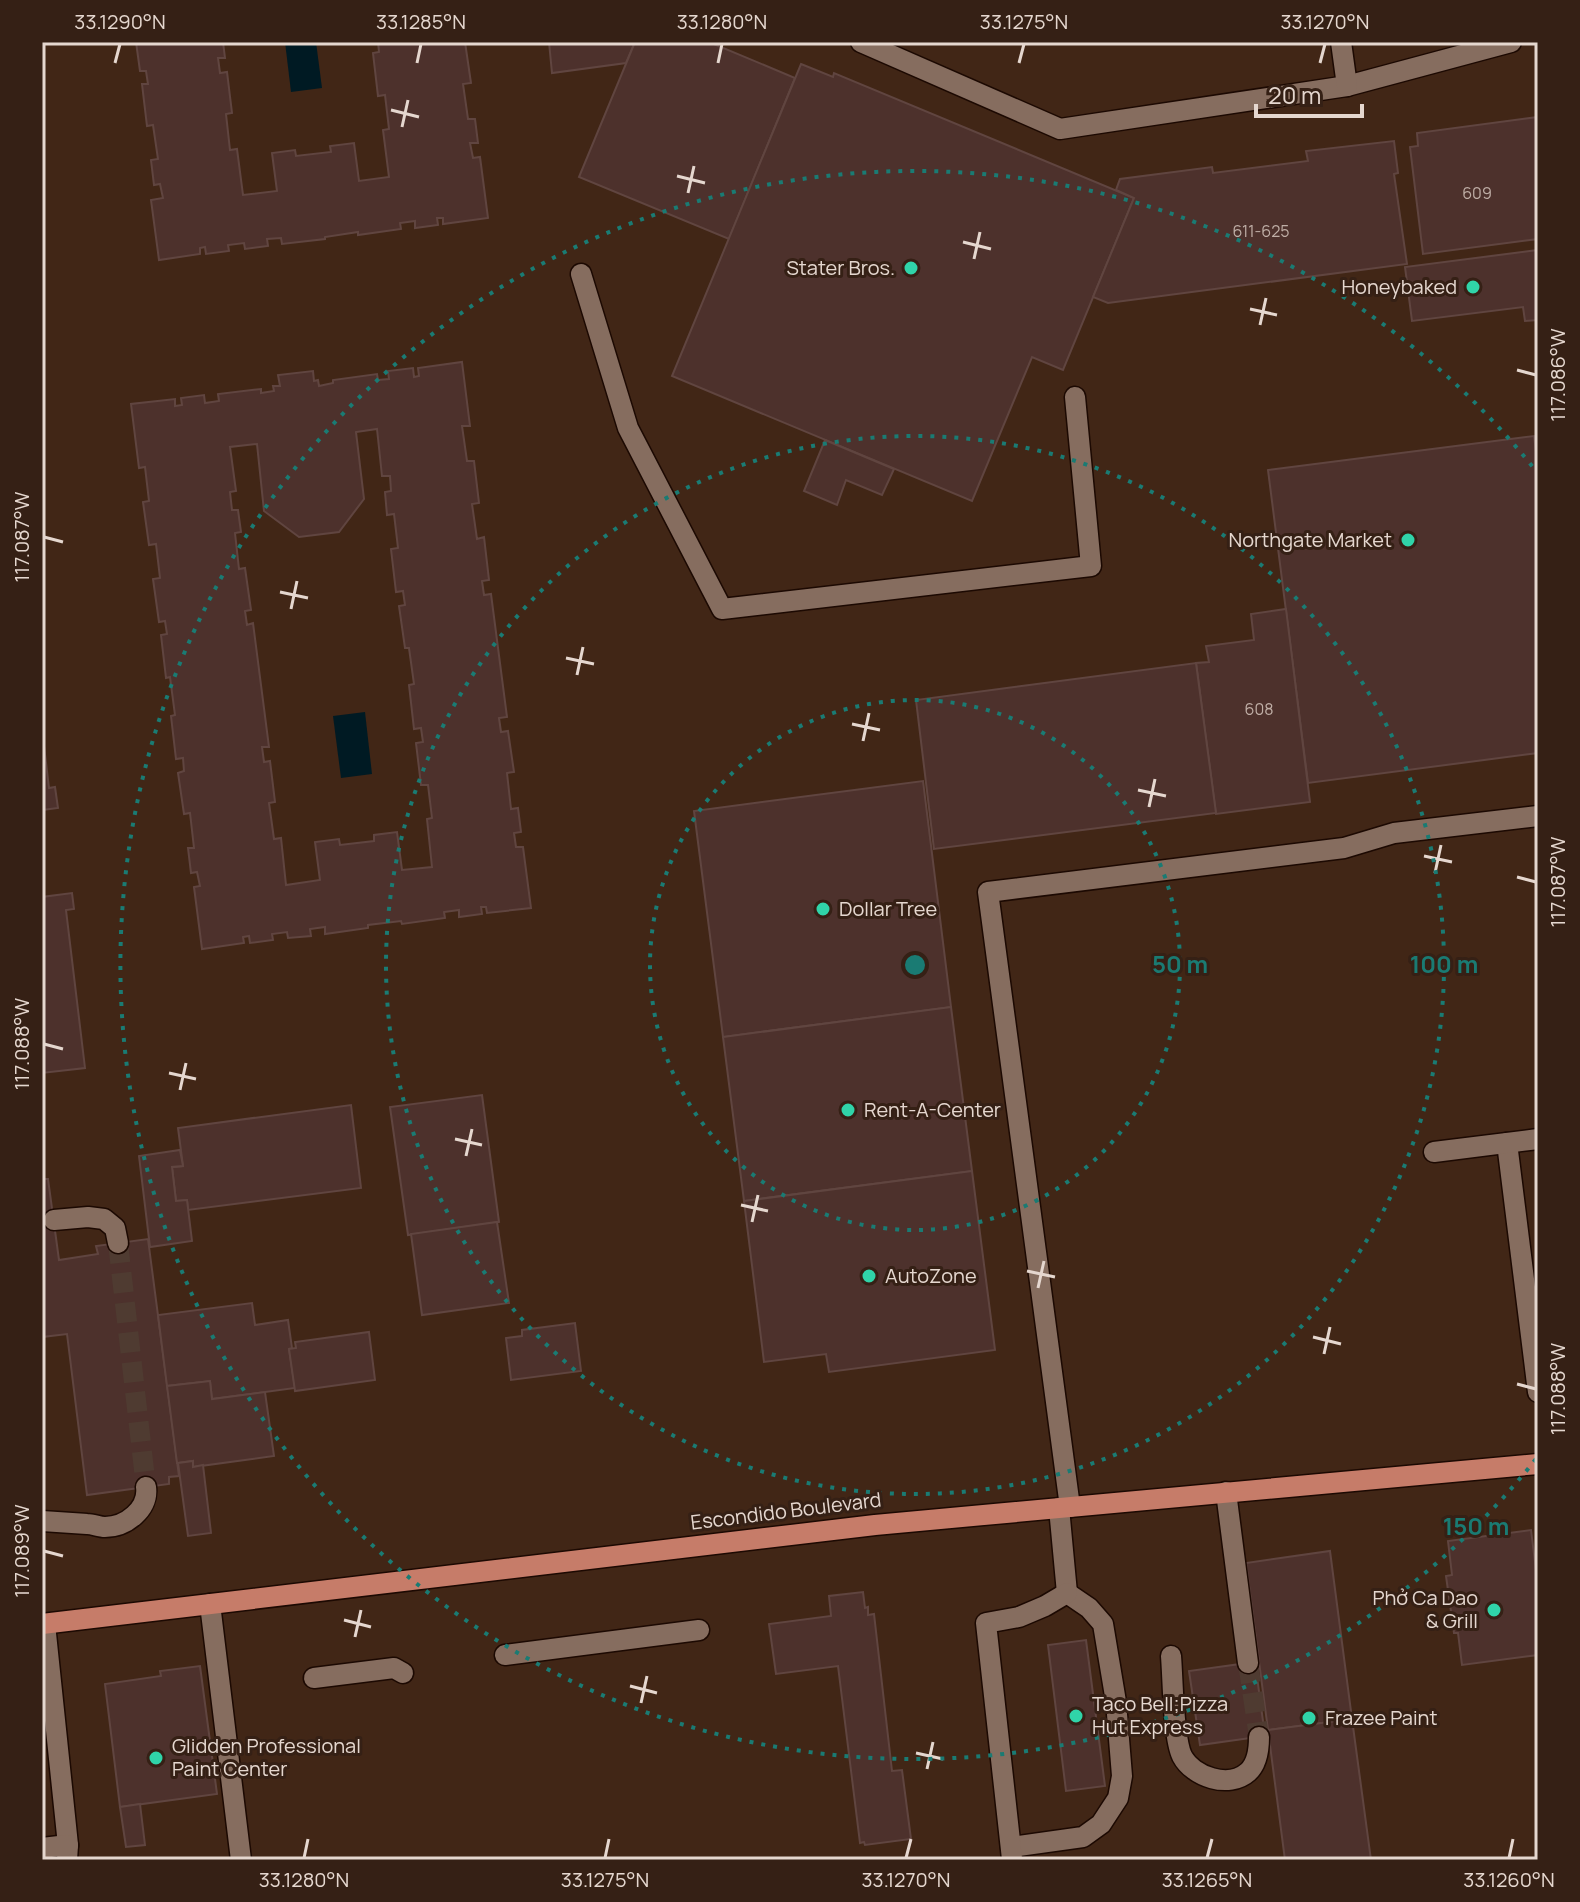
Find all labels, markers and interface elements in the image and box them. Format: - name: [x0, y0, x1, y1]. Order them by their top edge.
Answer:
- text: 33.1290°N: [74, 8, 166, 35]
- text: 33.1285°N: [376, 8, 466, 35]
- text: 33.1280°N: [677, 8, 767, 35]
- text: 33.1275°N: [980, 8, 1068, 35]
- text: 33.1270°N: [1281, 8, 1369, 35]
- scale bar: [1256, 68, 1362, 118]
- text: 20 m: [1268, 78, 1321, 111]
- house number: 609: [1462, 182, 1492, 204]
- house number: 611-625: [1232, 220, 1290, 242]
- place label: Stater Bros.: [786, 254, 895, 281]
- marker: Stater Bros.: [902, 259, 920, 277]
- place label: Honeybaked: [1341, 273, 1457, 300]
- marker: Honeybaked: [1464, 278, 1482, 296]
- text: 117.086°W: [1544, 328, 1571, 422]
- text: 117.087°W: [8, 491, 35, 582]
- place label: Northgate Market: [1229, 526, 1392, 553]
- marker: Northgate Market: [1399, 531, 1417, 549]
- house number: 608: [1245, 698, 1273, 720]
- text: 117.087°W: [1544, 836, 1571, 927]
- place label: Dollar Tree: [839, 895, 937, 922]
- marker: Dollar Tree: [814, 900, 832, 918]
- text: 50 m: [1152, 947, 1208, 980]
- text: 100 m: [1410, 947, 1478, 980]
- centre of rings: [901, 951, 929, 979]
- text: 117.088°W: [8, 997, 35, 1090]
- place label: Rent-A-Center: [864, 1096, 1001, 1123]
- marker: Rent-A-Center: [839, 1101, 857, 1119]
- place label: AutoZone: [885, 1262, 977, 1289]
- marker: AutoZone: [860, 1267, 878, 1285]
- text: 117.088°W: [1544, 1342, 1571, 1435]
- street label: Escondido Boulevard: [689, 1485, 883, 1536]
- text: 117.089°W: [8, 1504, 35, 1598]
- text: 150 m: [1443, 1509, 1509, 1542]
- place label: Phở Ca Dao & Grill: [1372, 1584, 1478, 1634]
- marker: Phở Ca Dao & Grill: [1485, 1601, 1503, 1619]
- place label: Taco Bell;Pizza Hut Express: [1092, 1690, 1228, 1740]
- place label: Frazee Paint: [1325, 1704, 1437, 1731]
- marker: Taco Bell;Pizza Hut Express: [1067, 1707, 1085, 1725]
- marker: Frazee Paint: [1300, 1709, 1318, 1727]
- place label: Glidden Professional Paint Center: [172, 1732, 361, 1782]
- marker: Glidden Professional Paint Center: [147, 1749, 165, 1767]
- text: 33.1280°N: [259, 1866, 349, 1893]
- text: 33.1275°N: [561, 1866, 649, 1893]
- text: 33.1270°N: [862, 1866, 950, 1893]
- text: 33.1265°N: [1162, 1866, 1252, 1893]
- text: 33.1260°N: [1463, 1866, 1555, 1893]

